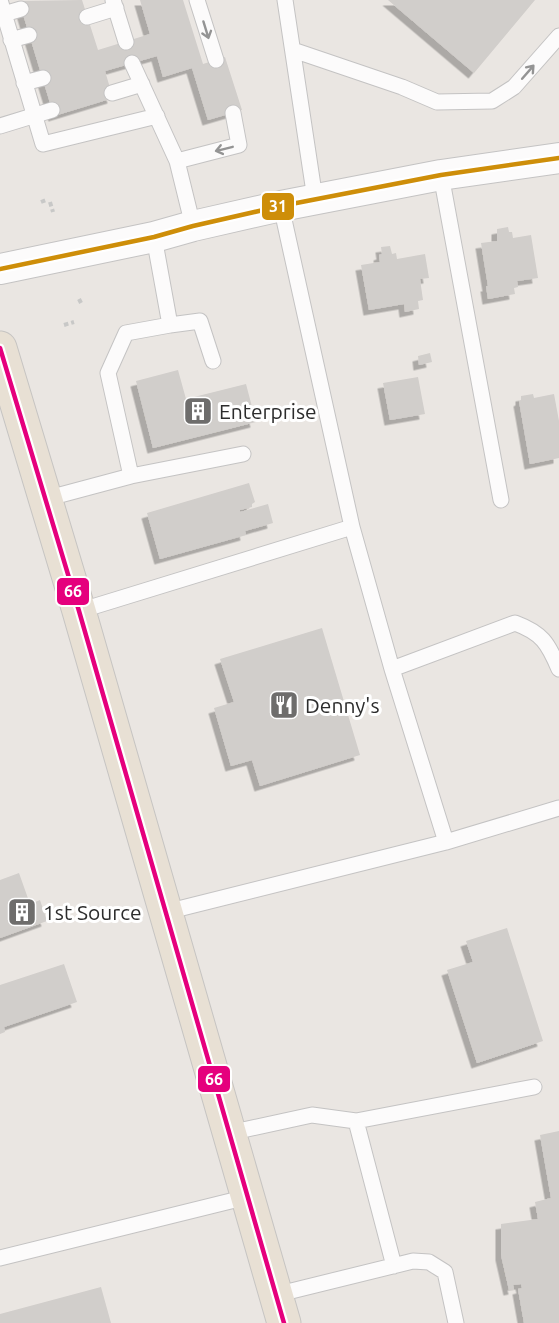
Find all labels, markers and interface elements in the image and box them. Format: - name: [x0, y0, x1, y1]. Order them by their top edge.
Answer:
- one-way arrow: [201, 20, 212, 39]
- one-way arrow: [521, 64, 535, 79]
- one-way arrow: [215, 144, 234, 156]
- line badge: 31: [261, 192, 295, 221]
- text: 31: [269, 197, 287, 215]
- building icon: Enterprise: [182, 395, 214, 427]
- place label: Enterprise: [219, 399, 317, 423]
- line badge: 66: [56, 577, 90, 606]
- text: 66: [64, 582, 82, 600]
- restaurant icon: Denny's: [268, 689, 300, 721]
- place label: Denny's: [305, 693, 380, 717]
- building icon: 1st Source: [6, 896, 38, 928]
- place label: 1st Source: [43, 900, 142, 924]
- line badge: 66: [197, 1065, 231, 1093]
- text: 66: [205, 1070, 223, 1088]

